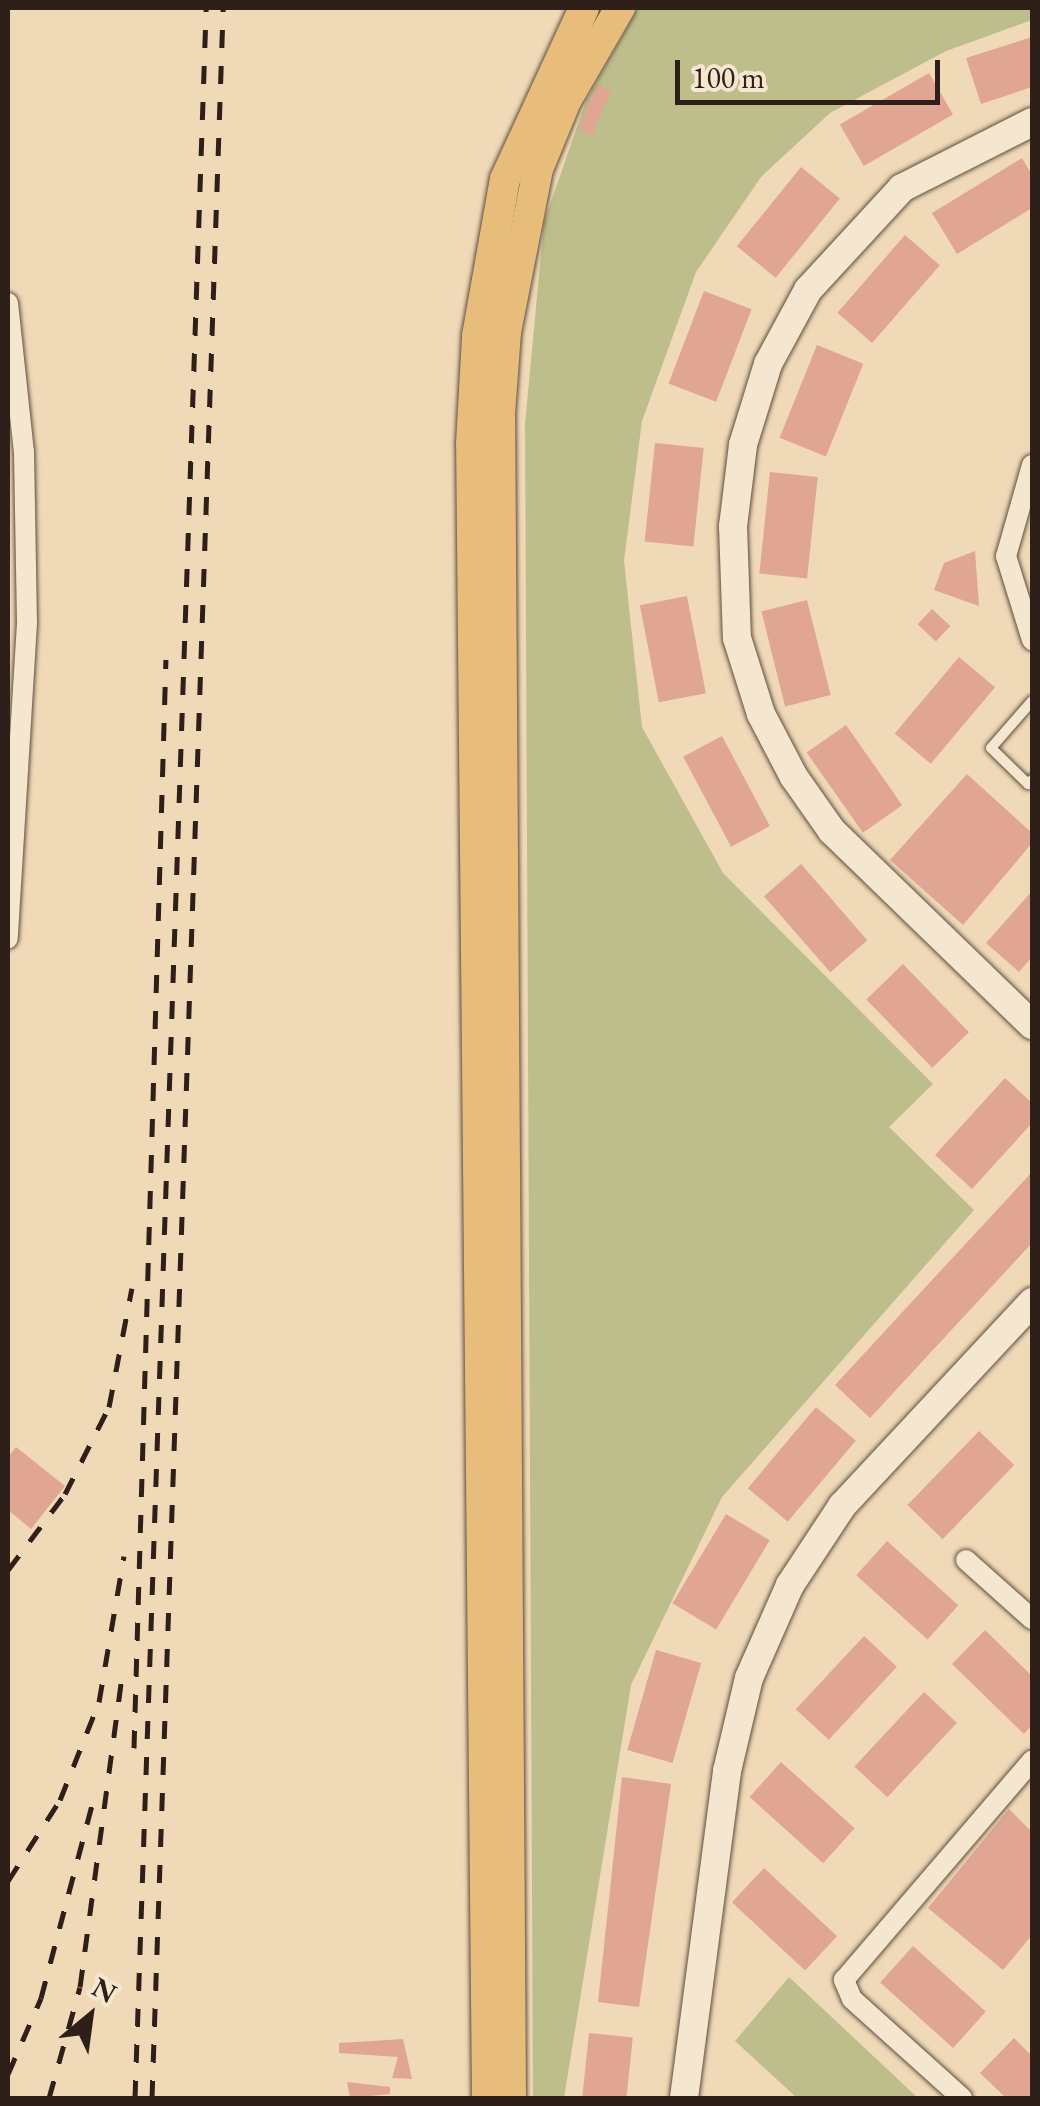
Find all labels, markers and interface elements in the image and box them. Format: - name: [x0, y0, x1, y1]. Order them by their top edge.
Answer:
- scale bar: [680, 40, 945, 102]
- text: 100 m: [692, 58, 765, 97]
- north arrow: [40, 1966, 140, 2066]
- text: N: [86, 1969, 123, 2011]

